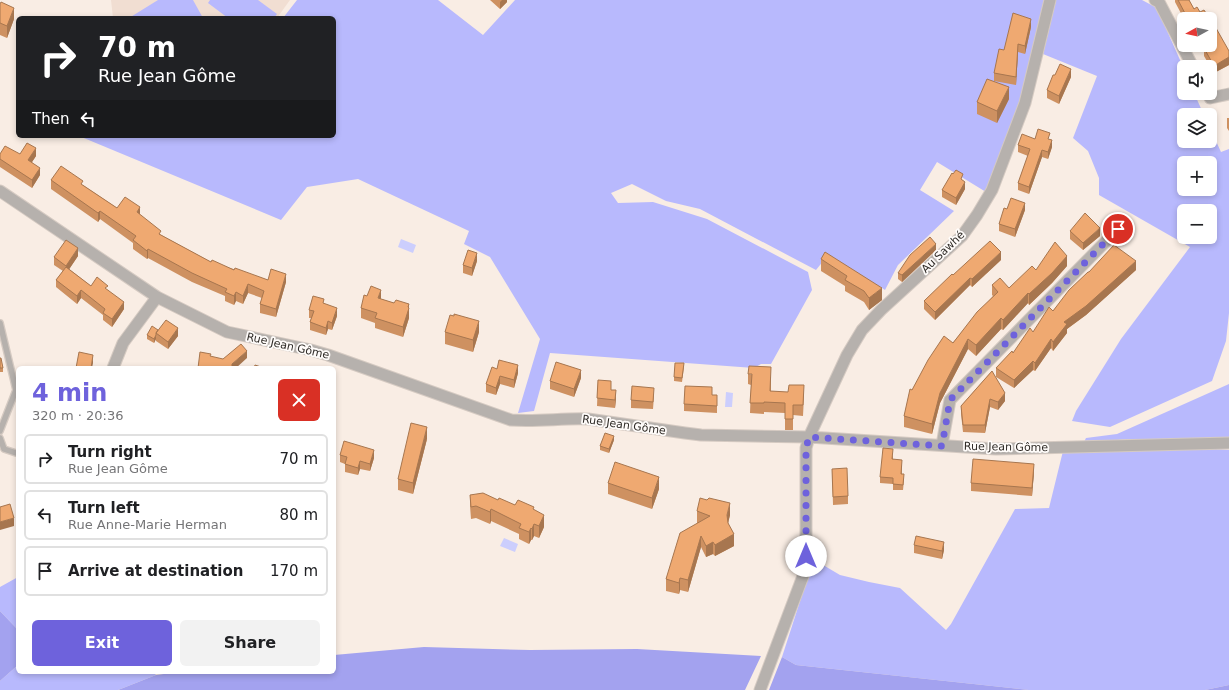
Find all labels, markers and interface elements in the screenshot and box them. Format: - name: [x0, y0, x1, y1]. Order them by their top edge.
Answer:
- north arrow: [1177, 12, 1217, 52]
- map controls: [1177, 12, 1217, 244]
- text: 70 m: [98, 31, 176, 64]
- icon: right: [32, 32, 84, 84]
- button: sound: [1177, 60, 1217, 100]
- text: Rue Jean Gôme: [98, 65, 236, 86]
- icon: left: [77, 108, 99, 130]
- button: layers: [1177, 108, 1217, 148]
- text: Then: [32, 110, 69, 128]
- button: +: [1177, 156, 1217, 196]
- button: −: [1177, 204, 1217, 244]
- pin: [1101, 212, 1135, 246]
- icon: arrive: [1107, 218, 1129, 240]
- street label: Au Sawhé: [919, 228, 967, 276]
- street label: Rue Jean Gôme: [245, 330, 331, 362]
- text: 4 min: [32, 379, 107, 407]
- button: close: [278, 379, 320, 421]
- text: 320 m · 20:36: [32, 408, 123, 423]
- street label: Rue Jean Gôme: [581, 413, 667, 437]
- street label: Rue Jean Gôme: [964, 440, 1049, 454]
- text: Turn right: [68, 443, 152, 461]
- icon: right: [34, 448, 56, 470]
- text: 70 m: [280, 450, 318, 468]
- text: Rue Jean Gôme: [68, 461, 168, 476]
- text: Turn left: [68, 499, 140, 517]
- icon: left: [34, 504, 56, 526]
- text: 80 m: [280, 506, 318, 524]
- text: Rue Anne-Marie Herman: [68, 517, 227, 532]
- position arrow: [785, 535, 827, 577]
- icon: arrive: [34, 560, 56, 582]
- text: Arrive at destination: [68, 562, 243, 580]
- text: 170 m: [270, 562, 318, 580]
- button: Exit: [32, 620, 172, 666]
- button: Share: [180, 620, 320, 666]

